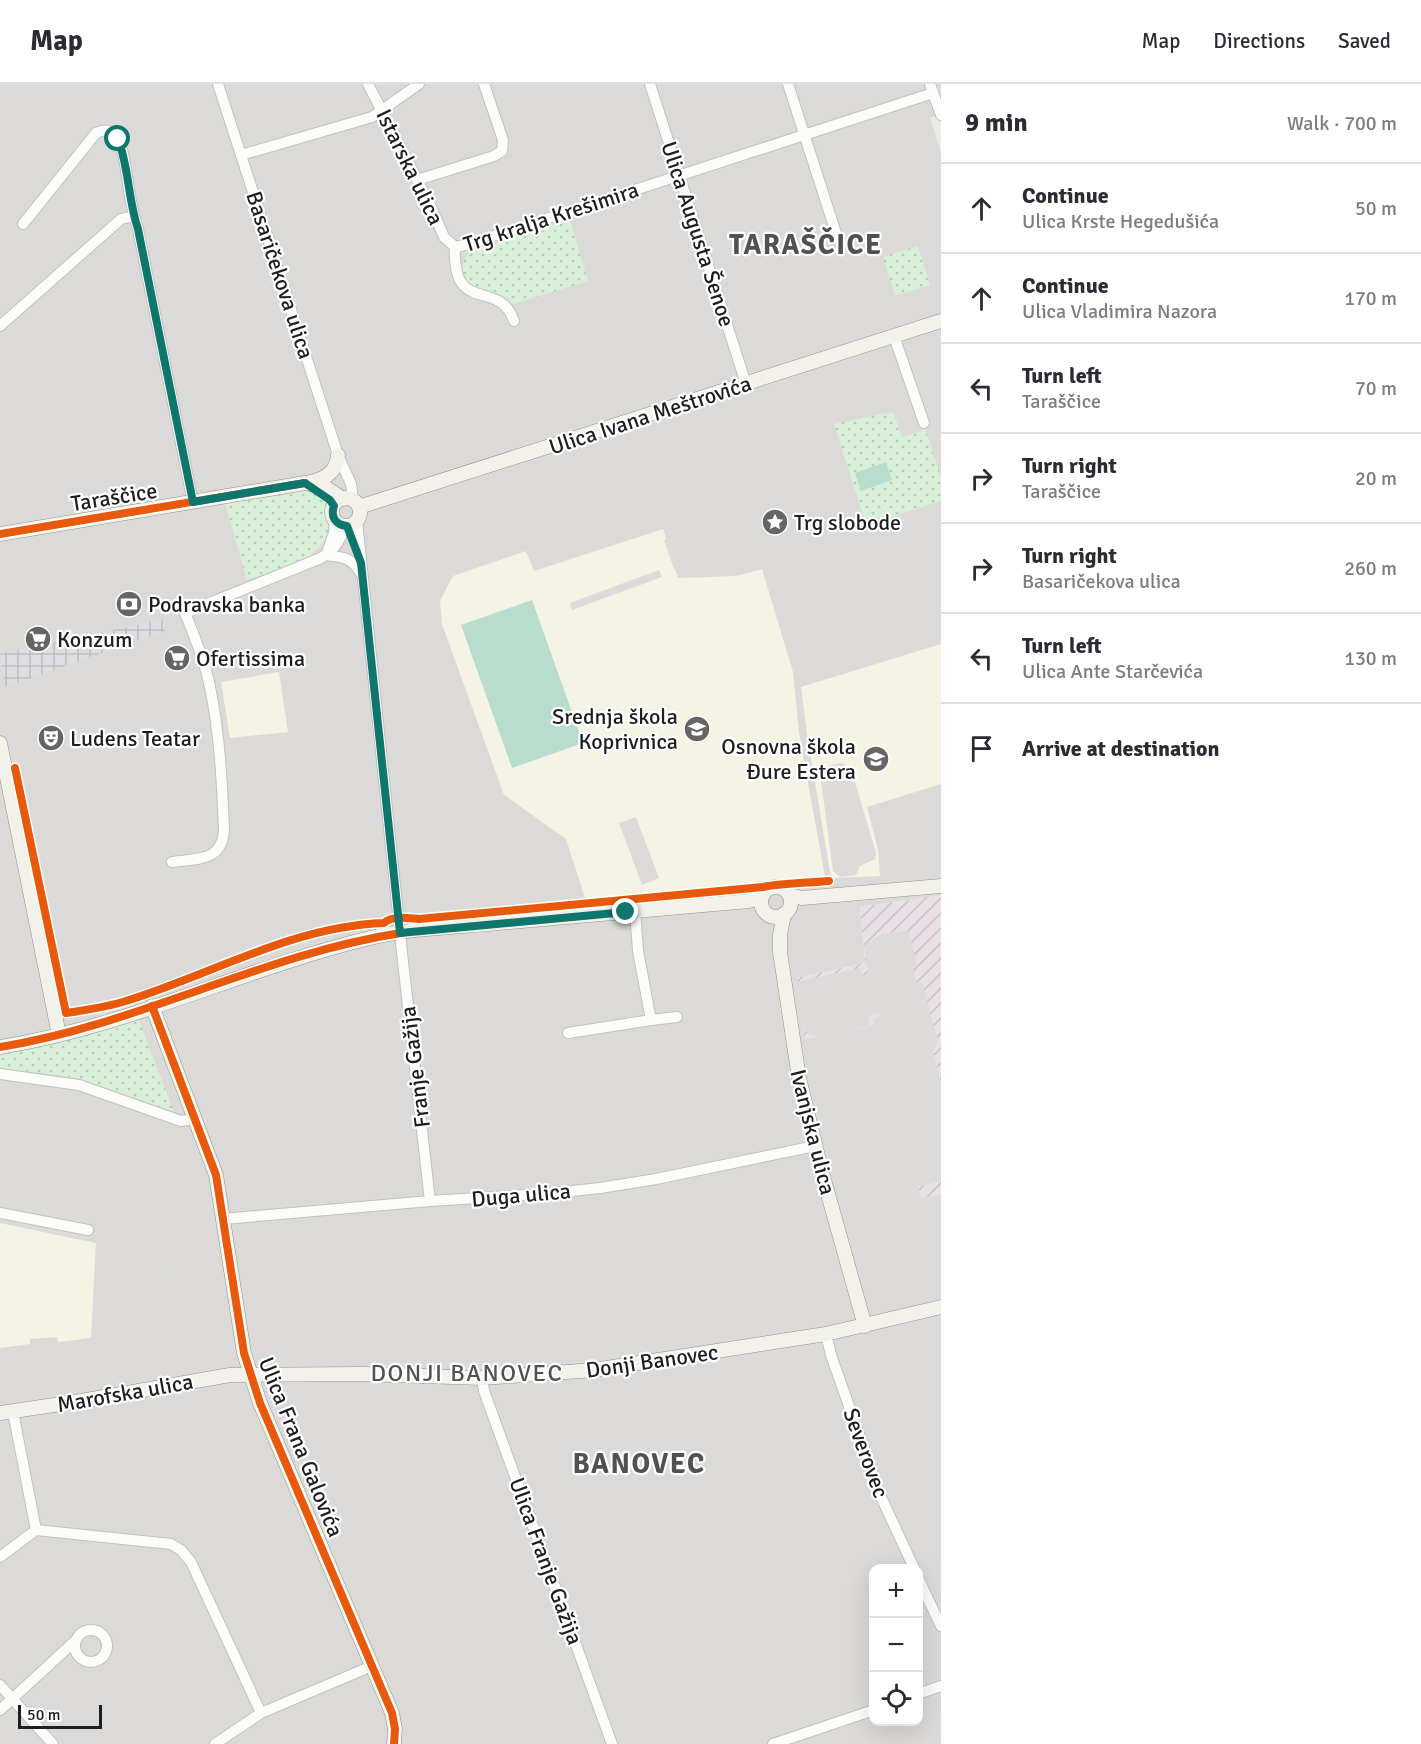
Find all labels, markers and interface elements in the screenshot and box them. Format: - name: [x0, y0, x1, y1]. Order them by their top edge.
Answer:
- text: Map: [30, 24, 83, 58]
- text: Map: [1142, 28, 1180, 54]
- text: Directions: [1213, 28, 1305, 54]
- text: Saved: [1338, 28, 1391, 54]
- street label: Istarska ulica: [370, 105, 450, 229]
- text: 9 min: [965, 107, 1028, 139]
- text: Walk · 700 m: [1287, 111, 1397, 136]
- route start: [104, 125, 130, 151]
- street label: Ulica Augusta Šenoe: [655, 138, 741, 330]
- street label: Trg kralja Krešimira: [460, 176, 642, 258]
- text: Continue: [1022, 182, 1109, 209]
- street label: Basaričekova ulica: [240, 188, 320, 362]
- icon: ahead: [965, 192, 998, 225]
- text: 50 m: [1355, 196, 1397, 221]
- text: Ulica Krste Hegedušića: [1022, 209, 1219, 234]
- district label: TARAŠČICE: [729, 226, 883, 262]
- text: Continue: [1022, 272, 1109, 299]
- icon: ahead: [965, 282, 998, 315]
- text: 170 m: [1344, 286, 1397, 311]
- text: Ulica Vladimira Nazora: [1022, 299, 1217, 324]
- text: Turn left: [1022, 362, 1102, 389]
- street label: Ulica Ivana Meštrovića: [545, 370, 755, 460]
- icon: left: [965, 372, 998, 405]
- text: 70 m: [1355, 376, 1397, 401]
- text: Taraščice: [1022, 389, 1101, 414]
- text: Turn right: [1022, 452, 1117, 479]
- icon: right: [965, 462, 998, 495]
- text: 20 m: [1355, 466, 1397, 491]
- street label: Taraščice: [69, 477, 159, 517]
- text: Taraščice: [1022, 479, 1101, 504]
- place icon: Trg slobode: [760, 507, 790, 537]
- place label: Trg slobode: [794, 509, 901, 536]
- text: Turn right: [1022, 542, 1117, 569]
- icon: right: [965, 552, 998, 585]
- text: 260 m: [1344, 556, 1397, 581]
- text: Basaričekova ulica: [1022, 569, 1181, 594]
- bank icon: Podravska banka: [114, 589, 144, 619]
- place label: Podravska banka: [148, 591, 305, 618]
- supermarket icon: Konzum: [23, 624, 53, 654]
- place label: Konzum: [57, 626, 133, 653]
- text: Turn left: [1022, 632, 1102, 659]
- icon: left: [965, 642, 998, 675]
- supermarket icon: Ofertissima: [162, 643, 192, 673]
- place label: Ofertissima: [196, 645, 305, 672]
- text: 130 m: [1344, 646, 1397, 671]
- text: Ulica Ante Starčevića: [1022, 659, 1203, 684]
- place label: Srednja škola Koprivnica: [552, 703, 678, 755]
- school or university icon: Srednja škola Koprivnica: [682, 714, 712, 744]
- theatre icon: Ludens Teatar: [36, 723, 66, 753]
- place label: Ludens Teatar: [70, 725, 200, 752]
- icon: arrive: [965, 732, 998, 765]
- place label: Osnovna škola Đure Estera: [721, 733, 856, 785]
- text: Arrive at destination: [1022, 735, 1219, 762]
- school or university icon: Osnovna škola Đure Estera: [861, 744, 891, 774]
- route end: [612, 898, 638, 924]
- street label: Franje Gažija: [394, 1005, 436, 1129]
- street label: Ivanjska ulica: [784, 1067, 842, 1197]
- street label: Duga ulica: [470, 1177, 572, 1213]
- street label: Donji Banovec: [584, 1338, 720, 1384]
- street label: Ulica Frana Galovića: [253, 1353, 349, 1541]
- district label: DONJI BANOVEC: [371, 1358, 563, 1388]
- street label: Marofska ulica: [55, 1368, 195, 1418]
- street label: Severovec: [837, 1404, 895, 1502]
- district label: BANOVEC: [572, 1447, 706, 1481]
- street label: Ulica Franje Gažija: [503, 1474, 589, 1648]
- map controls: [869, 1564, 923, 1726]
- button: +: [869, 1564, 923, 1618]
- button: −: [869, 1618, 923, 1672]
- button: locate: [869, 1672, 923, 1726]
- scale bar: [18, 1702, 102, 1730]
- text: 50 m: [27, 1705, 61, 1725]

